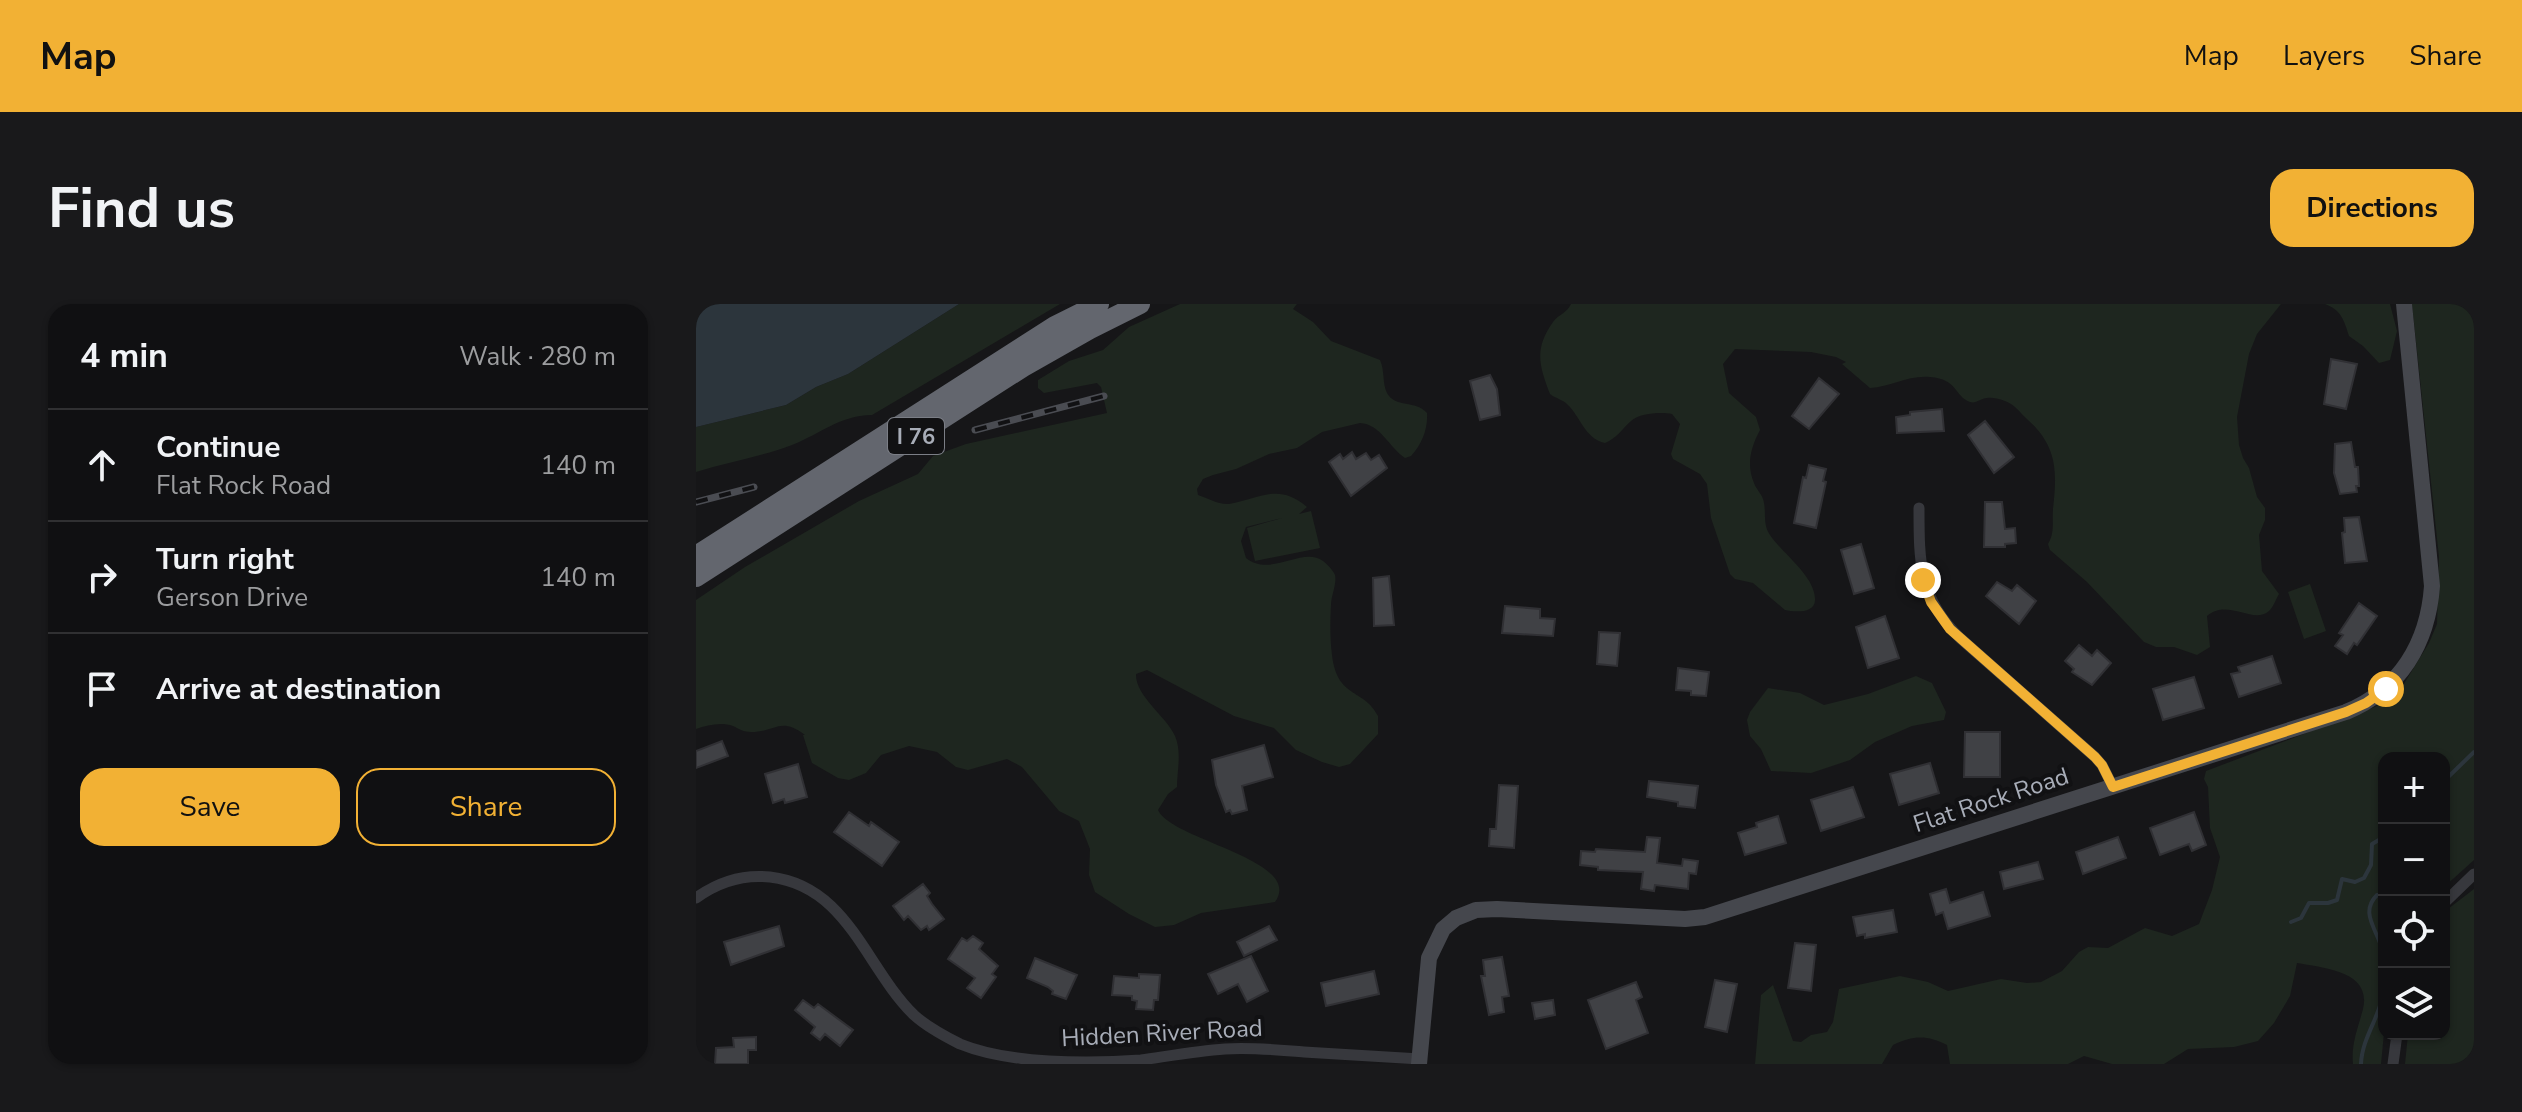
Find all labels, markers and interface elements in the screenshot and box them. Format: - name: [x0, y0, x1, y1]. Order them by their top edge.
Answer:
- text: Map: [40, 31, 117, 82]
- text: Map: [2184, 37, 2239, 75]
- text: Layers: [2283, 37, 2365, 75]
- text: Share: [2409, 37, 2482, 75]
- button: Directions: [2270, 169, 2474, 247]
- text: Find us: [48, 170, 235, 247]
- text: 4 min: [80, 333, 168, 379]
- text: Walk · 280 m: [459, 339, 616, 374]
- road number: I 76: [888, 418, 944, 454]
- text: Continue: [156, 427, 281, 468]
- icon: ahead: [80, 443, 124, 487]
- text: 140 m: [540, 448, 616, 483]
- text: Flat Rock Road: [156, 468, 331, 503]
- text: Turn right: [156, 539, 294, 580]
- icon: right: [80, 555, 124, 599]
- text: 140 m: [540, 560, 616, 595]
- route end: [1905, 562, 1941, 598]
- text: Gerson Drive: [156, 580, 308, 615]
- icon: arrive: [80, 667, 124, 711]
- text: Arrive at destination: [156, 669, 441, 710]
- route start: [2368, 671, 2404, 707]
- map controls: [2378, 752, 2450, 1040]
- button: +: [2378, 752, 2450, 824]
- street label: Flat Rock Road: [1909, 760, 2073, 840]
- button: Save: [80, 768, 340, 846]
- button: Share: [356, 768, 616, 846]
- button: −: [2378, 824, 2450, 896]
- button: locate: [2378, 896, 2450, 968]
- button: layers: [2378, 968, 2450, 1040]
- street label: Hidden River Road: [1061, 1012, 1263, 1054]

